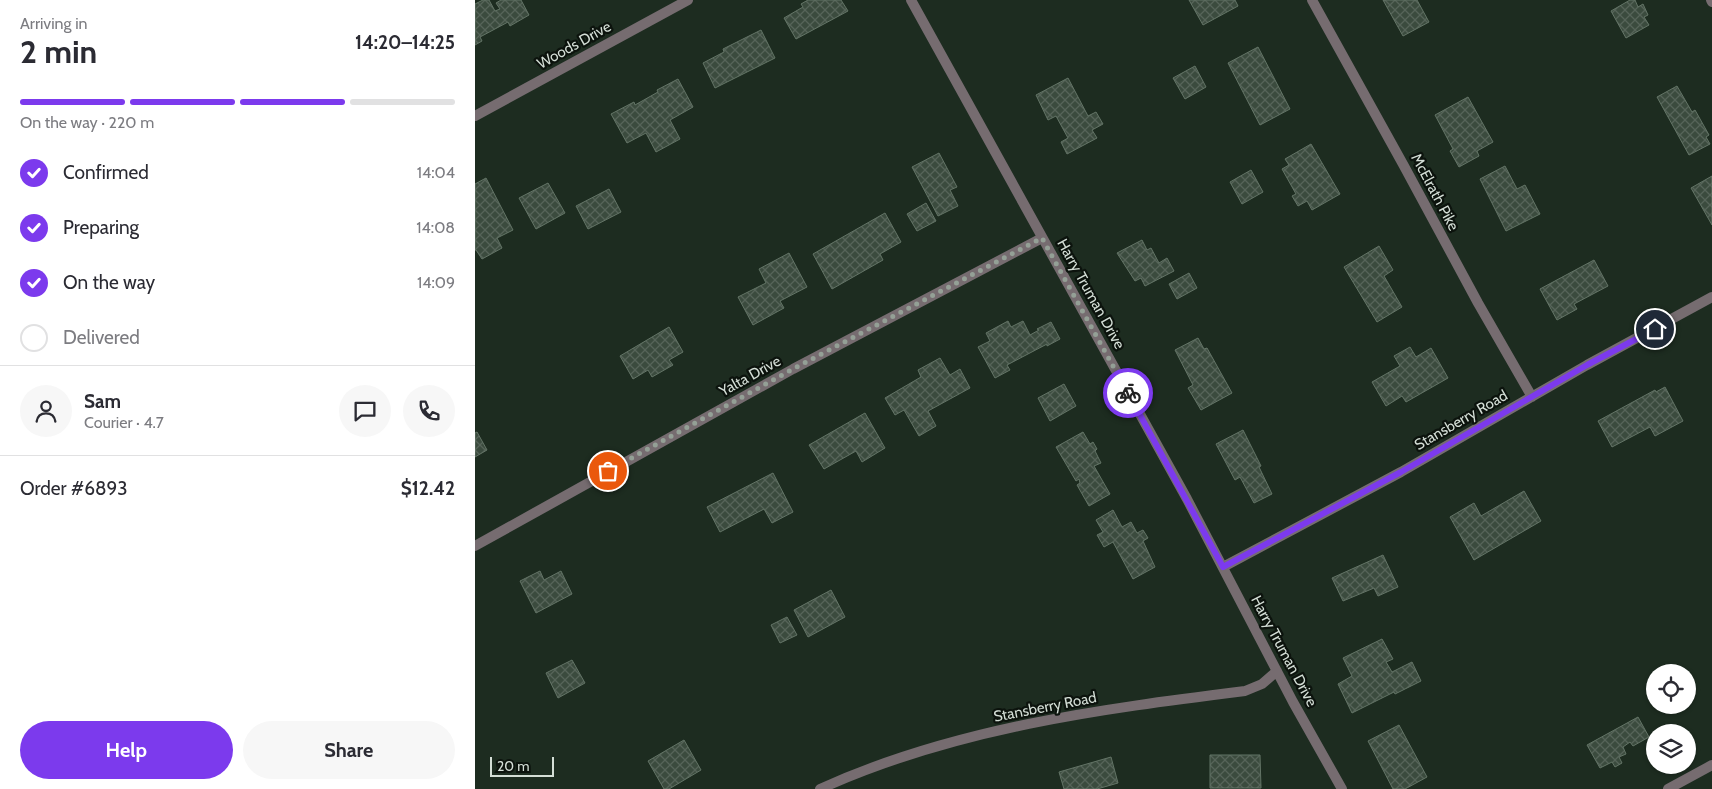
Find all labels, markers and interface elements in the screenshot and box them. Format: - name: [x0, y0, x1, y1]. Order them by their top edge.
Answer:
- text: Arriving in: [20, 14, 87, 33]
- street label: Woods Drive: [534, 17, 614, 73]
- text: 14:20–14:25: [355, 31, 455, 54]
- text: 2 min: [20, 32, 97, 71]
- text: On the way · 220 m: [20, 113, 154, 132]
- street label: McElrath Pike: [1407, 150, 1463, 234]
- icon: check: [20, 159, 48, 187]
- text: Confirmed: [63, 161, 149, 184]
- text: 14:04: [417, 163, 455, 182]
- icon: check: [20, 214, 48, 242]
- text: Preparing: [63, 216, 139, 239]
- text: 14:08: [416, 218, 455, 237]
- street label: Harry Truman Drive: [1053, 236, 1129, 352]
- icon: check: [20, 269, 48, 297]
- text: On the way: [63, 271, 155, 294]
- text: 14:09: [417, 273, 455, 292]
- pin: [1634, 308, 1676, 350]
- icon: home: [1641, 315, 1669, 343]
- text: Delivered: [63, 326, 140, 349]
- street label: Yalta Drive: [715, 352, 784, 401]
- courier: [1103, 368, 1153, 418]
- icon: bike: [1114, 379, 1142, 407]
- button: person: [20, 385, 72, 437]
- button: chat: [339, 385, 391, 437]
- button: phone: [403, 385, 455, 437]
- street label: Stansberry Road: [1411, 386, 1511, 454]
- text: Sam: [84, 390, 121, 413]
- text: Courier · 4.7: [84, 413, 164, 432]
- pin: [587, 450, 629, 492]
- icon: bag: [594, 457, 622, 485]
- text: Order #6893: [20, 477, 128, 500]
- text: $12.42: [401, 477, 455, 500]
- street label: Harry Truman Drive: [1247, 592, 1321, 710]
- map controls: [1646, 664, 1696, 774]
- button: locate: [1646, 664, 1696, 714]
- street label: Stansberry Road: [992, 688, 1098, 726]
- button: Help: [20, 721, 233, 779]
- button: Share: [243, 721, 455, 779]
- button: layers: [1646, 724, 1696, 774]
- scale bar: [490, 754, 554, 777]
- text: 20 m: [497, 757, 530, 775]

